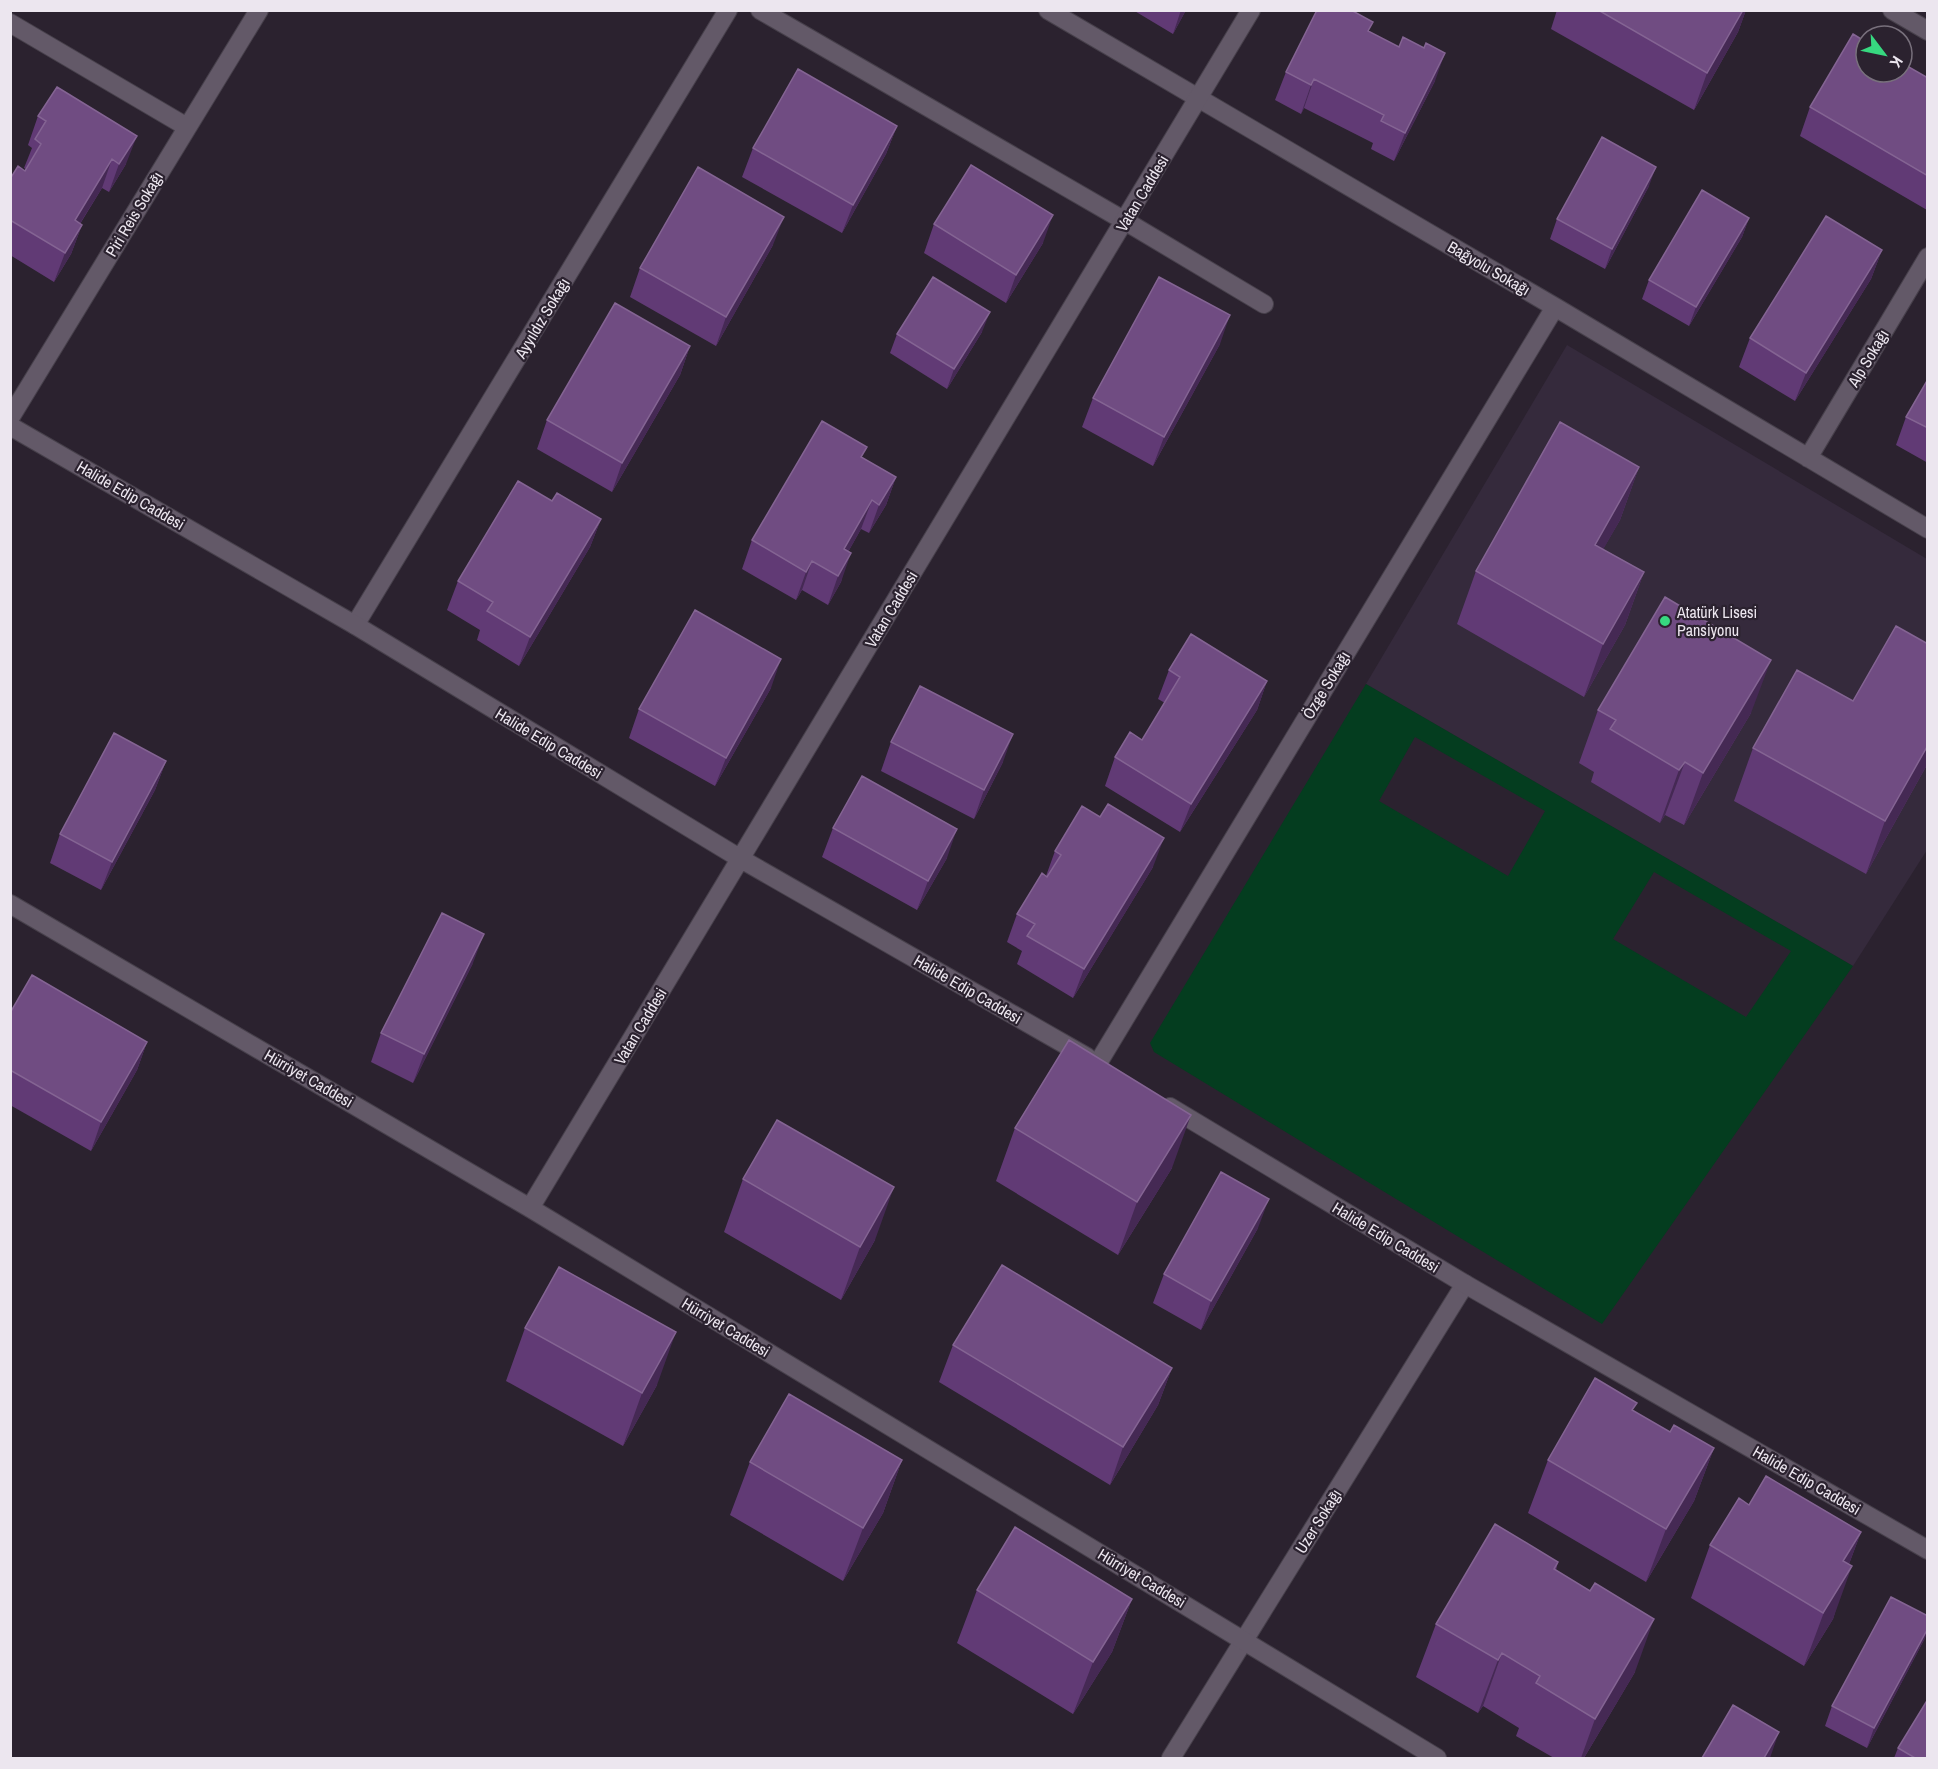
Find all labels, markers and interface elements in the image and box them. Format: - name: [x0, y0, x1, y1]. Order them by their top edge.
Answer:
- north arrow: [1854, 24, 1914, 84]
- text: K: [1885, 52, 1909, 72]
- street label: Vatan Caddesi: [1110, 151, 1174, 235]
- street label: Piri Reis Sokağı: [100, 167, 168, 261]
- street label: Bağyolu Sokağı: [1444, 235, 1534, 301]
- street label: Ayyıldız Sokağı: [509, 274, 575, 363]
- street label: Alp Sokağı: [1842, 325, 1894, 392]
- street label: Halide Edip Caddesi: [73, 455, 189, 535]
- street label: Vatan Caddesi: [859, 567, 923, 651]
- place label: Atatürk Lisesi Pansiyonu: [1676, 601, 1757, 641]
- marker: Atatürk Lisesi Pansiyonu: [1658, 614, 1672, 628]
- street label: Özge Sokağı: [1297, 647, 1355, 723]
- street label: Halide Edip Caddesi: [491, 702, 607, 784]
- street label: Halide Edip Caddesi: [910, 949, 1026, 1029]
- street label: Vatan Caddesi: [608, 984, 672, 1068]
- street label: Hürriyet Caddesi: [261, 1044, 357, 1112]
- street label: Halide Edip Caddesi: [1328, 1196, 1444, 1278]
- street label: Hürriyet Caddesi: [678, 1292, 774, 1362]
- street label: Halide Edip Caddesi: [1749, 1440, 1865, 1520]
- street label: Uzer Sokağı: [1290, 1485, 1346, 1557]
- street label: Hürriyet Caddesi: [1094, 1543, 1190, 1613]

